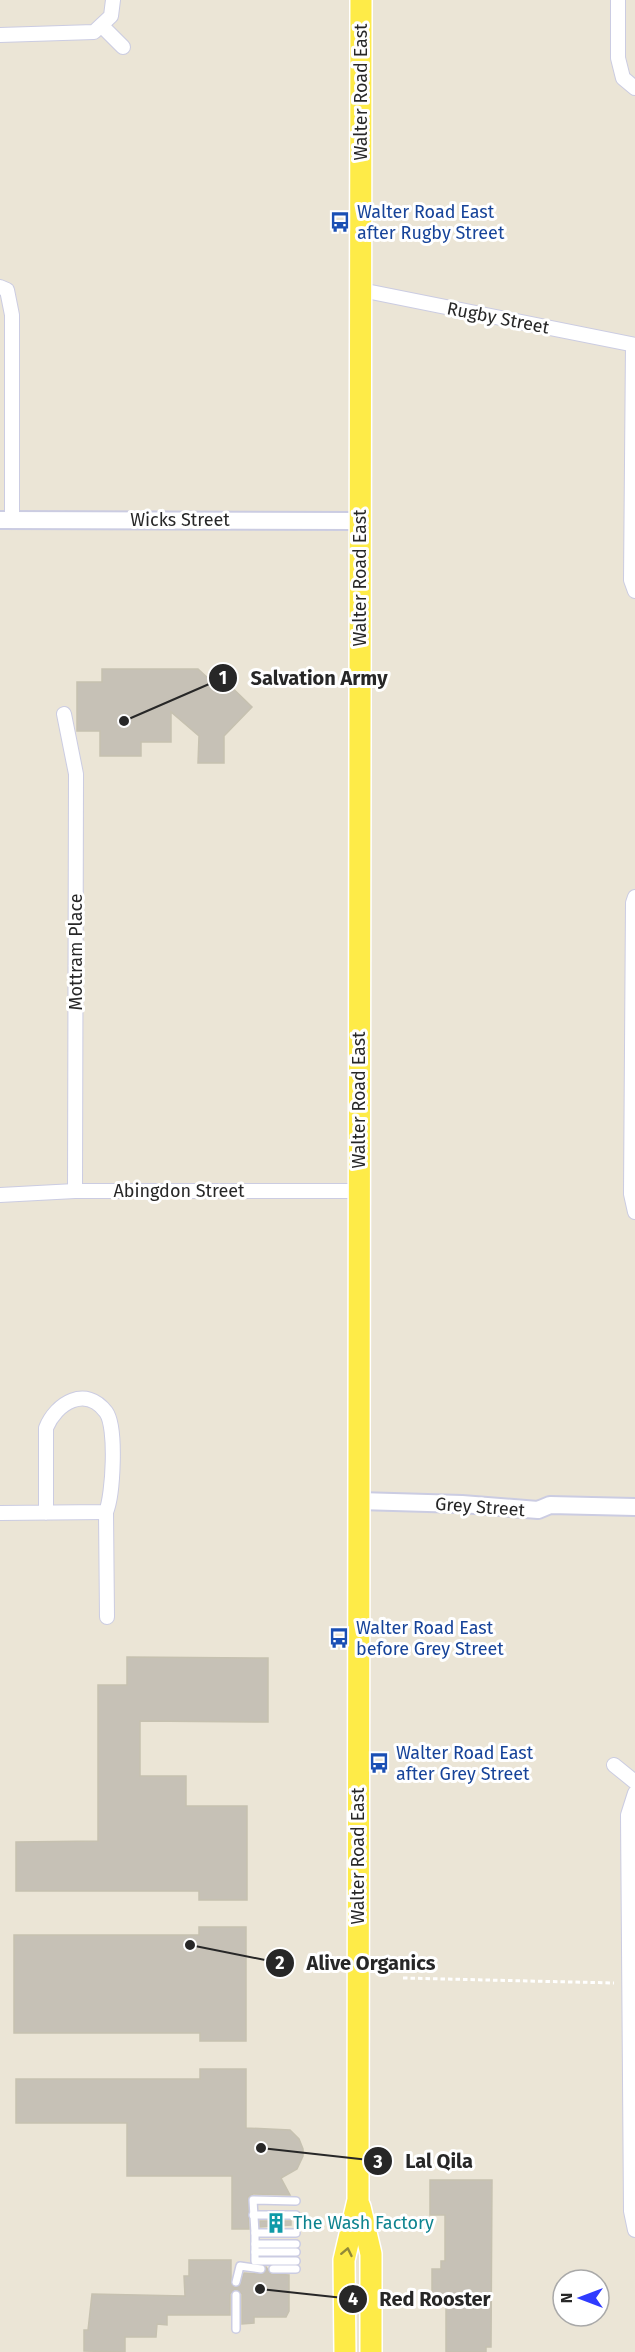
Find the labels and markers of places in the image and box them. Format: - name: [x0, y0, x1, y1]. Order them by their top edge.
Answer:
- place label: Walter Road East after Rugby Street: [357, 201, 505, 244]
- bus stop icon: Walter Road East after Rugby Street: [328, 210, 352, 234]
- callout: Salvation Army: [208, 659, 399, 697]
- place label: Walter Road East before Grey Street: [356, 1617, 504, 1660]
- bus stop icon: Walter Road East before Grey Street: [327, 1626, 351, 1650]
- place label: Walter Road East after Grey Street: [396, 1742, 534, 1785]
- bus stop icon: Walter Road East after Grey Street: [367, 1751, 391, 1775]
- callout: Alive Organics: [265, 1944, 447, 1982]
- callout: Lal Qila: [363, 2142, 485, 2180]
- building icon: The Wash Factory: [264, 2211, 288, 2235]
- place label: The Wash Factory: [293, 2212, 434, 2234]
- callout: Red Rooster: [338, 2280, 503, 2318]

